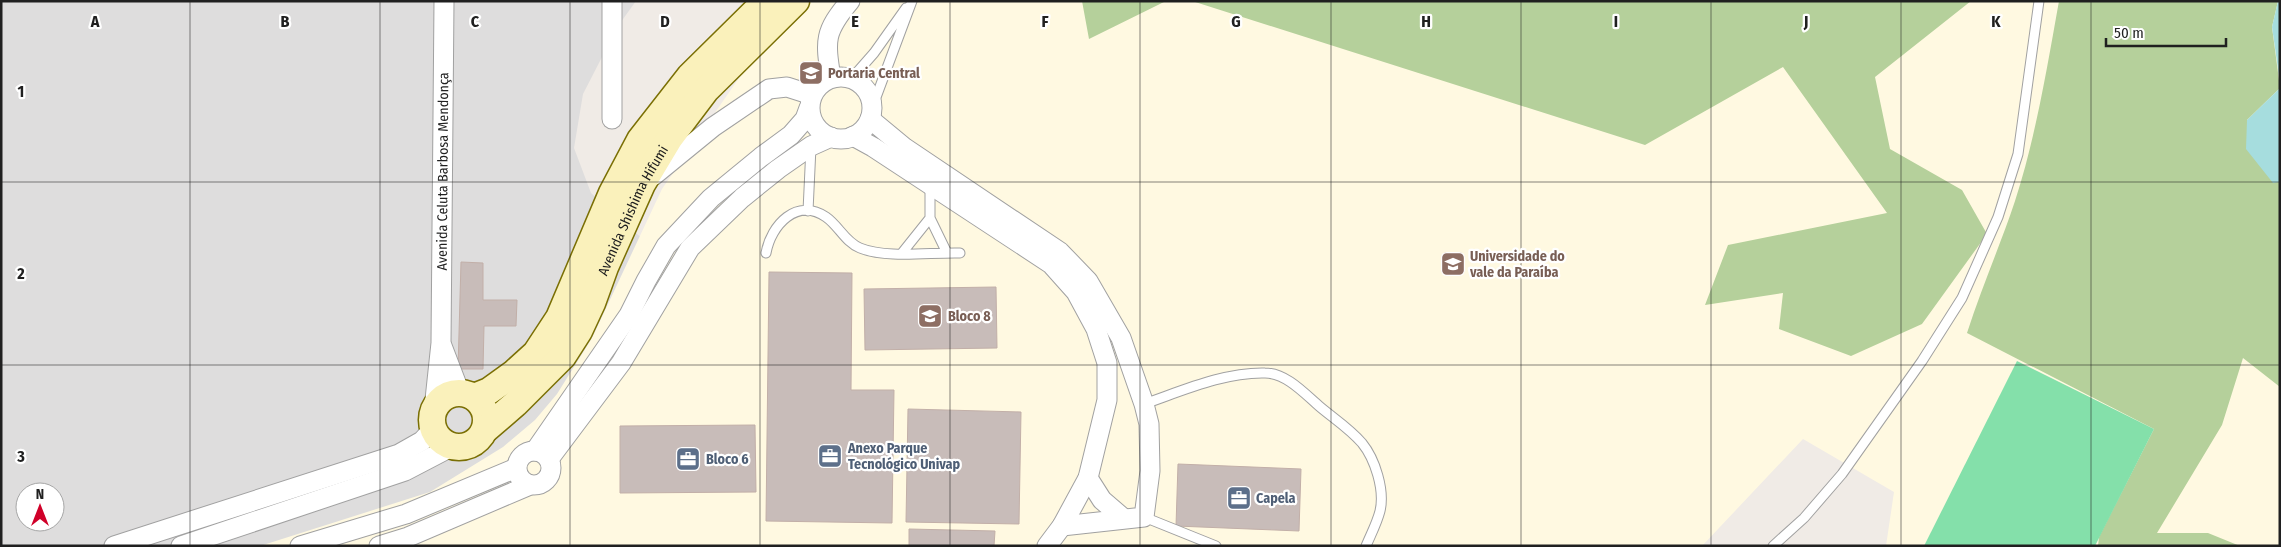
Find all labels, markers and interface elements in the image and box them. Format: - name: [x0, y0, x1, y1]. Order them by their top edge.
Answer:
- text: A: [90, 12, 100, 31]
- text: B: [281, 12, 290, 31]
- text: C: [471, 12, 480, 31]
- text: D: [660, 12, 670, 31]
- text: E: [851, 12, 859, 31]
- text: F: [1041, 12, 1049, 31]
- text: G: [1231, 12, 1241, 31]
- text: H: [1421, 12, 1431, 31]
- text: I: [1614, 12, 1618, 31]
- text: J: [1803, 12, 1808, 31]
- text: K: [1991, 12, 2001, 31]
- scale bar: [2106, 15, 2226, 47]
- text: 50 m: [2114, 24, 2144, 42]
- school or university icon: Portaria Central: [798, 60, 824, 86]
- place label: Portaria Central: [828, 65, 920, 82]
- street label: Avenida Celuta Barbosa Mendonça: [433, 72, 452, 271]
- text: 1: [18, 82, 24, 101]
- street label: Avenida Shishima Hifumi: [594, 142, 672, 278]
- place label: Universidade do vale da Paraíba: [1469, 248, 1565, 281]
- school or university icon: Universidade do vale da Paraíba: [1440, 251, 1466, 277]
- text: 2: [16, 264, 25, 283]
- school or university icon: Bloco 8: [917, 303, 943, 329]
- place label: Bloco 8: [948, 308, 991, 325]
- place label: Anexo Parque Tecnológico Univap: [847, 440, 961, 473]
- office icon: Anexo Parque Tecnológico Univap: [817, 443, 843, 469]
- office icon: Bloco 6: [675, 446, 701, 472]
- text: 3: [16, 447, 25, 466]
- place label: Bloco 6: [706, 451, 749, 468]
- north arrow: [15, 482, 65, 532]
- office icon: Capela: [1226, 485, 1252, 511]
- text: N: [36, 486, 44, 503]
- place label: Capela: [1256, 490, 1296, 507]

